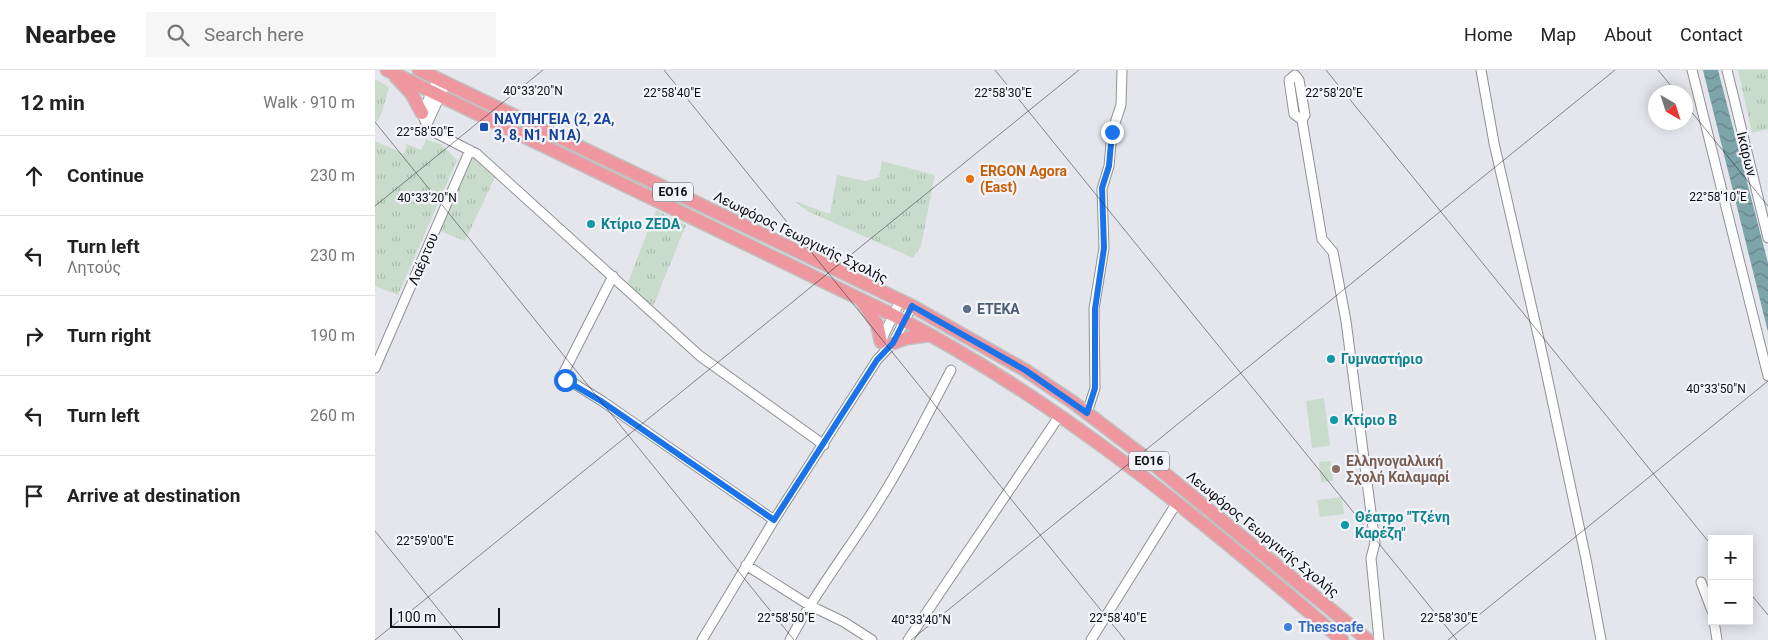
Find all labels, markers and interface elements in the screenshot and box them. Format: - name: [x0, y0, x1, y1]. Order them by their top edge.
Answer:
- search box: [146, 12, 496, 57]
- text: Nearbee: [25, 21, 116, 49]
- icon: search: [164, 21, 192, 49]
- text: Search here: [204, 23, 304, 46]
- text: Home: [1464, 24, 1513, 45]
- text: Map: [1541, 24, 1576, 45]
- text: About: [1604, 24, 1652, 45]
- text: Contact: [1680, 24, 1743, 45]
- text: 40°33'20"N: [503, 84, 563, 98]
- north arrow: [1648, 85, 1693, 130]
- text: 22°58'40"E: [643, 86, 701, 100]
- text: 22°58'30"E: [974, 86, 1032, 100]
- text: 22°58'20"E: [1305, 86, 1363, 100]
- text: 12 min: [20, 91, 85, 115]
- text: Walk · 910 m: [263, 93, 355, 112]
- place label: ΝΑΥΠΗΓΕΙΑ (2, 2Α, 3, 8, Ν1, Ν1Α): [494, 111, 614, 144]
- marker: ΝΑΥΠΗΓΕΙΑ (2, 2Α, 3, 8, Ν1, Ν1Α): [478, 121, 490, 133]
- route end: [1101, 121, 1124, 144]
- text: 22°58'50"E: [396, 125, 454, 139]
- street label: Ικάρων: [1734, 130, 1760, 178]
- icon: ahead: [20, 162, 48, 190]
- place label: ERGON Agora (East): [980, 163, 1068, 196]
- text: Continue: [67, 164, 144, 187]
- text: 230 m: [310, 166, 355, 185]
- marker: ERGON Agora (East): [964, 173, 976, 185]
- road number: ΕΟ16: [653, 182, 693, 202]
- street label: Λεωφόρος Γεωργικής Σχολής: [711, 188, 891, 287]
- text: 22°58'10"E: [1689, 190, 1747, 204]
- text: 40°33'20"N: [397, 191, 457, 205]
- place label: Κτίριο ZEDA: [601, 216, 681, 232]
- marker: Κτίριο ZEDA: [585, 218, 597, 230]
- street label: Λαέρτου: [405, 230, 441, 288]
- text: Turn left: [67, 235, 140, 258]
- icon: left: [20, 242, 48, 270]
- text: 230 m: [310, 246, 355, 265]
- text: Λητούς: [67, 258, 121, 277]
- place label: ΕΤΕΚΑ: [977, 301, 1020, 317]
- marker: ΕΤΕΚΑ: [961, 303, 973, 315]
- icon: right: [20, 322, 48, 350]
- text: Turn right: [67, 324, 151, 347]
- text: 190 m: [310, 326, 355, 345]
- place label: Γυμναστήριο: [1341, 351, 1423, 367]
- marker: Γυμναστήριο: [1325, 353, 1337, 365]
- route start: [554, 369, 577, 392]
- text: 40°33'50"N: [1686, 382, 1746, 396]
- icon: left: [20, 402, 48, 430]
- text: Turn left: [67, 404, 140, 427]
- text: 260 m: [310, 406, 355, 425]
- place label: Κτίριο Β: [1344, 412, 1397, 428]
- marker: Κτίριο Β: [1328, 414, 1340, 426]
- road number: ΕΟ16: [1129, 452, 1169, 471]
- place label: Ελληνογαλλική Σχολή Καλαμαρί: [1346, 453, 1450, 486]
- marker: Ελληνογαλλική Σχολή Καλαμαρί: [1330, 463, 1342, 475]
- street label: Λεωφόρος Γεωργικής Σχολής: [1183, 468, 1342, 601]
- icon: arrive: [20, 482, 48, 510]
- text: Arrive at destination: [67, 484, 240, 507]
- place label: Θέατρο "Τζένη Καρέζη": [1355, 509, 1450, 541]
- marker: Θέατρο "Τζένη Καρέζη": [1339, 519, 1351, 531]
- text: 22°59'00"E: [396, 534, 454, 548]
- map controls: [1708, 535, 1753, 625]
- button: +: [1708, 535, 1753, 580]
- button: −: [1708, 580, 1753, 625]
- scale bar: [390, 605, 500, 628]
- text: 100 m: [397, 609, 436, 625]
- text: 22°58'50"E: [757, 611, 815, 625]
- text: 22°58'40"E: [1089, 611, 1147, 625]
- text: 22°58'30"E: [1420, 611, 1478, 625]
- text: 40°33'40"N: [891, 613, 951, 627]
- place label: Thesscafe: [1298, 619, 1364, 635]
- marker: Thesscafe: [1282, 621, 1294, 633]

